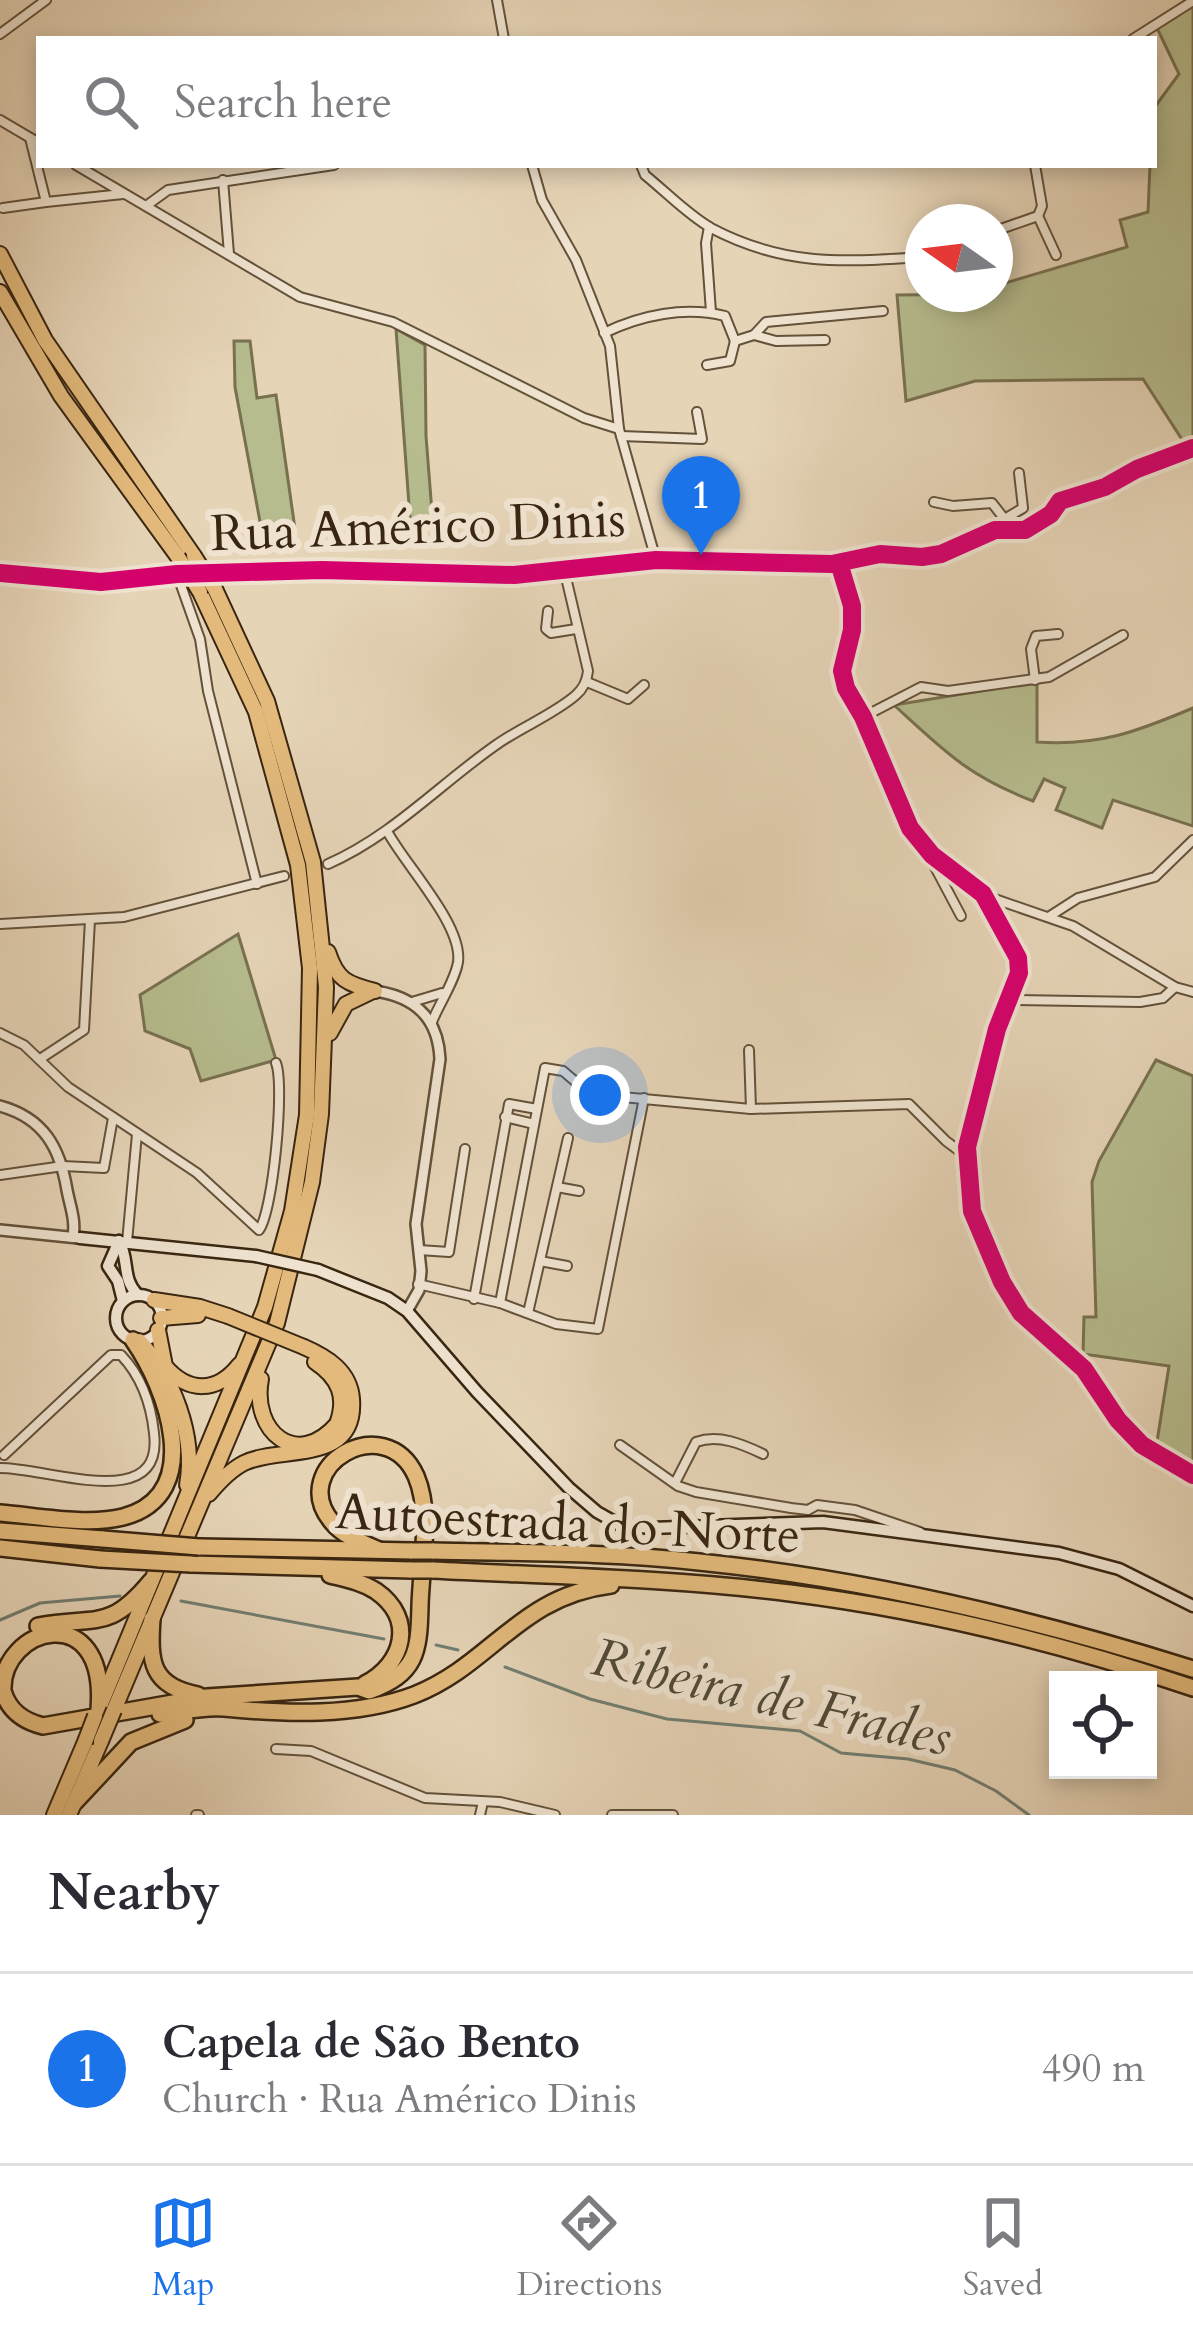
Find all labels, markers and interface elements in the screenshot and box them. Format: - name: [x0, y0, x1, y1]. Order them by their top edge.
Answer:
- search box: [36, 36, 1157, 168]
- icon: search: [78, 69, 144, 135]
- text: Search here: [174, 72, 392, 133]
- north arrow: [905, 204, 1013, 312]
- pin: 1: [662, 456, 740, 555]
- street label: Rua Américo Dinis: [209, 485, 627, 569]
- your location: [570, 1065, 630, 1125]
- street label: Autoestrada do Norte: [334, 1477, 802, 1571]
- water label: Ribeira de Frades: [585, 1622, 958, 1775]
- map controls: [1049, 1671, 1157, 1779]
- button: locate: [1049, 1671, 1157, 1779]
- text: Nearby: [48, 1858, 220, 1928]
- text: Capela de São Bento: [162, 2012, 580, 2073]
- text: 1: [77, 2042, 97, 2095]
- text: 490 m: [1042, 2042, 1145, 2095]
- text: Church · Rua Américo Dinis: [162, 2073, 636, 2126]
- tab: Map: [150, 2190, 216, 2307]
- tab: Directions: [517, 2190, 662, 2307]
- tab: Saved: [963, 2190, 1043, 2307]

